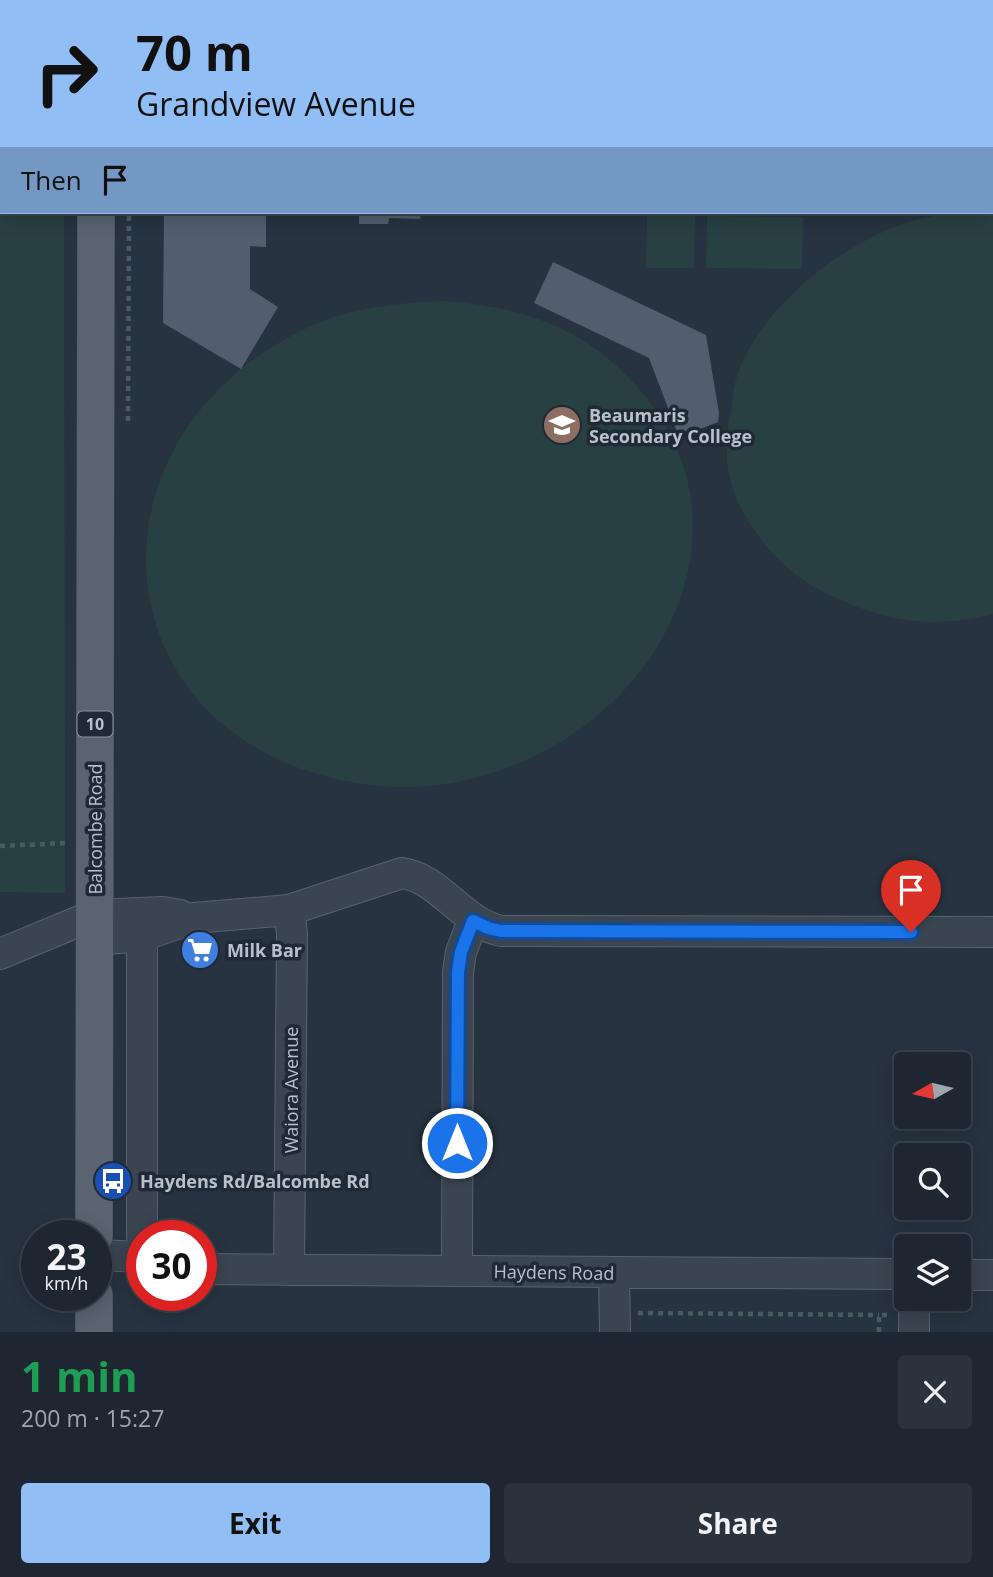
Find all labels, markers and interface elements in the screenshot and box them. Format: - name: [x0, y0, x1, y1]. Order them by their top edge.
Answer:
- text: 70 m: [136, 19, 253, 85]
- icon: right: [21, 28, 112, 119]
- text: Grandview Avenue: [136, 82, 416, 125]
- icon: arrive: [96, 161, 134, 199]
- text: Then: [21, 162, 82, 198]
- place label: Beaumaris Secondary College: [589, 403, 752, 448]
- school or university icon: Beaumaris Secondary College: [541, 404, 583, 446]
- road number: 10: [78, 712, 112, 736]
- street label: Balcombe Road: [83, 763, 107, 895]
- pin: [881, 860, 941, 932]
- icon: arrive: [892, 871, 930, 909]
- supermarket icon: Milk Bar: [179, 929, 221, 971]
- place label: Milk Bar: [227, 938, 302, 962]
- street label: Waiora Avenue: [279, 1027, 303, 1153]
- north arrow: [894, 1052, 971, 1129]
- map controls: [894, 1052, 971, 1311]
- position arrow: [420, 1106, 494, 1180]
- button: search: [894, 1143, 971, 1220]
- bus stop icon: Haydens Rd/Balcombe Rd: [92, 1160, 134, 1202]
- place label: Haydens Rd/Balcombe Rd: [140, 1169, 370, 1193]
- speed limit sign: 30: [126, 1220, 217, 1311]
- text: 23: [46, 1233, 87, 1280]
- button: layers: [894, 1234, 971, 1311]
- street label: Haydens Road: [493, 1259, 615, 1285]
- text: km/h: [45, 1271, 88, 1295]
- text: 1 min: [21, 1347, 138, 1404]
- button: close: [898, 1355, 972, 1429]
- text: 200 m · 15:27: [21, 1402, 164, 1434]
- button: Exit: [21, 1483, 490, 1563]
- button: Share: [504, 1483, 972, 1563]

